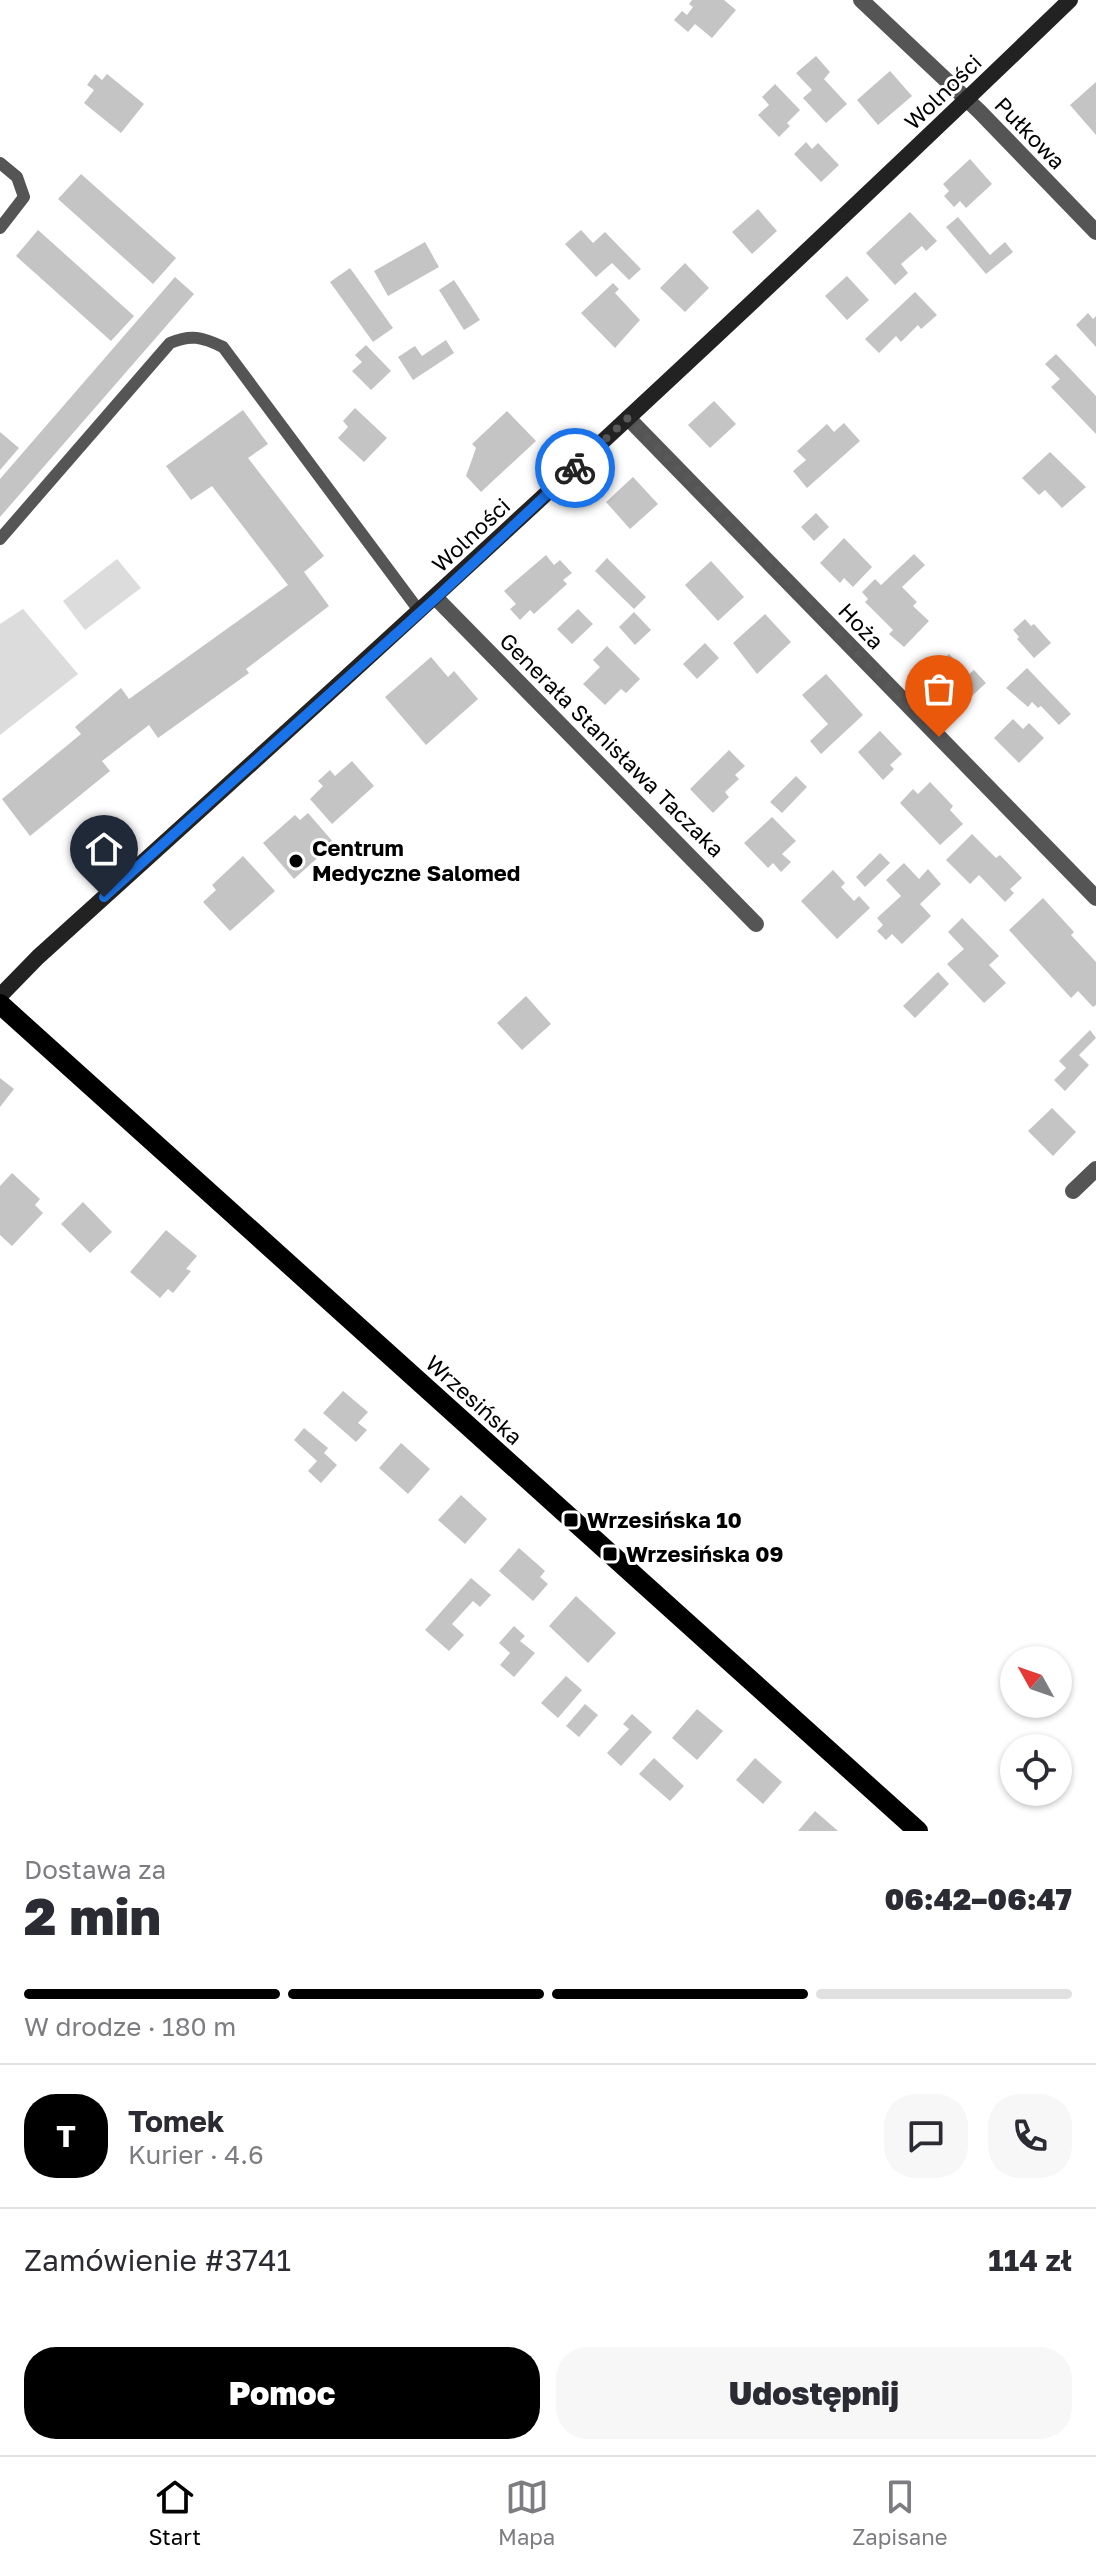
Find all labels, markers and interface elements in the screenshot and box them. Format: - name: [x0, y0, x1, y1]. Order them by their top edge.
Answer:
- street label: Wolności: [898, 48, 987, 135]
- street label: Pułkowa: [989, 91, 1071, 174]
- courier: [535, 428, 615, 508]
- icon: bike: [553, 446, 597, 490]
- street label: Wolności: [426, 492, 515, 578]
- street label: Hoża: [833, 597, 890, 654]
- street label: Generała Stanisława Taczaka: [495, 627, 730, 862]
- pin: [905, 655, 973, 737]
- icon: bag: [917, 667, 961, 711]
- pin: [70, 815, 138, 897]
- icon: home: [82, 827, 126, 871]
- place label: Centrum Medyczne Salomed: [312, 834, 520, 886]
- marker: Centrum Medyczne Salomed: [287, 852, 305, 870]
- street label: Wrzesińska: [420, 1349, 528, 1450]
- place label: Wrzesińska 10: [587, 1506, 742, 1533]
- marker: Wrzesińska 10: [562, 1511, 580, 1529]
- place label: Wrzesińska 09: [626, 1540, 784, 1567]
- marker: Wrzesińska 09: [601, 1545, 619, 1563]
- north arrow: [1000, 1646, 1072, 1718]
- map controls: [1000, 1646, 1072, 1806]
- button: locate: [1000, 1734, 1072, 1806]
- text: Dostawa za: [24, 1854, 166, 1885]
- text: 06:42–06:47: [884, 1881, 1072, 1917]
- text: 2 min: [24, 1884, 161, 1946]
- text: W drodze · 180 m: [24, 2011, 236, 2042]
- button: chat: [884, 2094, 968, 2178]
- button: phone: [988, 2094, 1072, 2178]
- text: Tomek: [128, 2103, 224, 2139]
- text: T: [56, 2118, 76, 2154]
- text: Kurier · 4.6: [128, 2139, 264, 2170]
- text: Zamówienie #3741: [24, 2242, 291, 2278]
- text: 114 zł: [988, 2242, 1072, 2278]
- button: Pomoc: [24, 2347, 540, 2439]
- button: Udostępnij: [556, 2347, 1072, 2439]
- tab: Start: [148, 2475, 201, 2550]
- tab: Mapa: [498, 2475, 555, 2550]
- tab: Zapisane: [852, 2475, 948, 2550]

